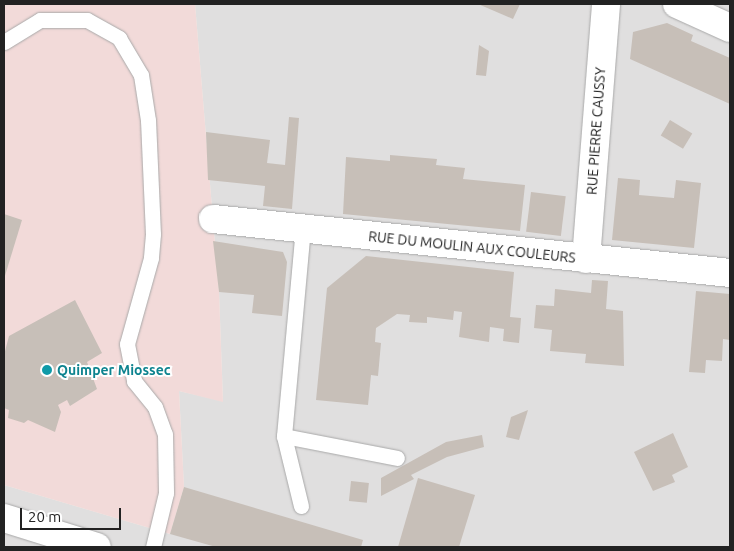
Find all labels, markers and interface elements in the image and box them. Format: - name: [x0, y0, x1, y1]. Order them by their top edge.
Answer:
- street label: RUE PIERRE CAUSSY: [583, 67, 609, 195]
- street label: RUE DU MOULIN AUX COULEURS: [368, 228, 576, 266]
- place label: Quimper Miossec: [57, 362, 171, 378]
- marker: Quimper Miossec: [41, 364, 53, 376]
- scale bar: [22, 498, 124, 530]
- text: 20 m: [28, 508, 61, 525]

